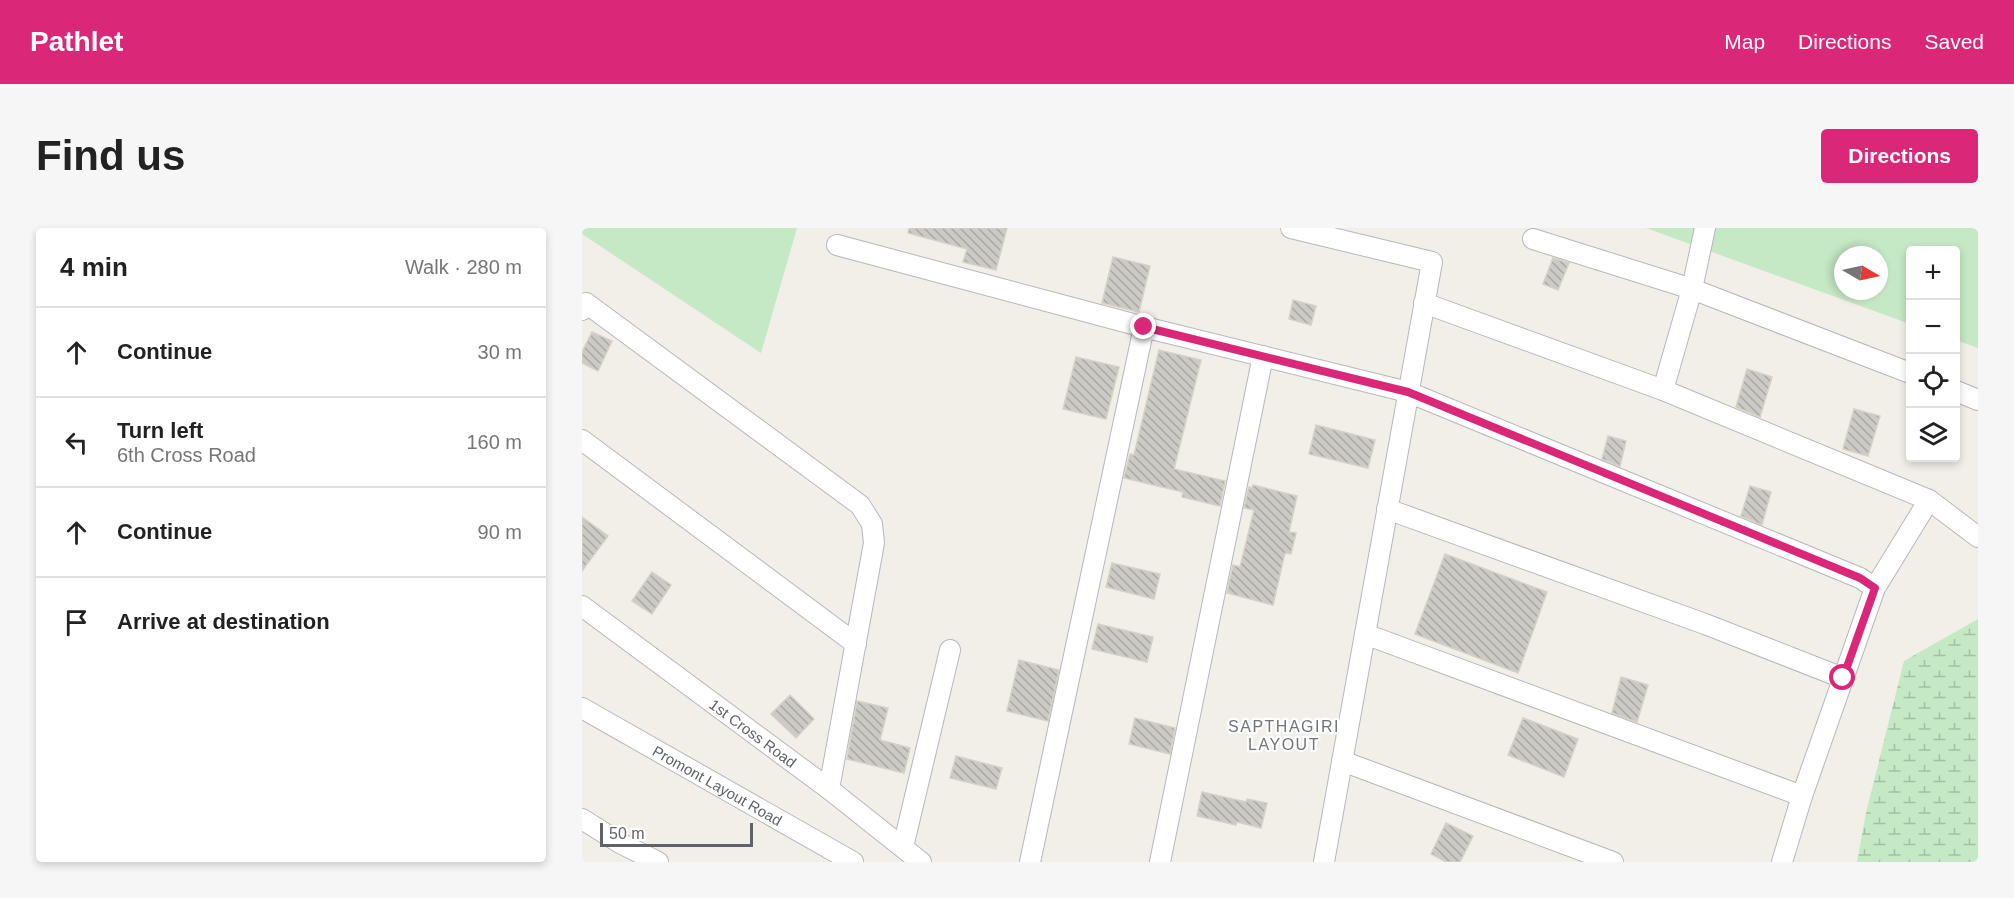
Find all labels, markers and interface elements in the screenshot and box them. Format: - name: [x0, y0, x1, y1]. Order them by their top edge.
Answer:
- text: Pathlet: [30, 26, 123, 57]
- text: Map: [1724, 30, 1765, 53]
- text: Directions: [1798, 30, 1891, 53]
- text: Saved: [1924, 30, 1984, 53]
- button: Directions: [1821, 129, 1978, 183]
- text: Find us: [36, 132, 185, 179]
- north arrow: [1834, 246, 1888, 300]
- map controls: [1906, 246, 1960, 462]
- button: +: [1906, 246, 1960, 300]
- text: 4 min: [60, 252, 128, 282]
- text: Walk · 280 m: [405, 256, 522, 278]
- button: −: [1906, 300, 1960, 354]
- route end: [1130, 313, 1156, 339]
- icon: ahead: [60, 336, 93, 369]
- text: Continue: [117, 339, 212, 364]
- text: 30 m: [478, 341, 522, 363]
- button: locate: [1906, 354, 1960, 408]
- button: layers: [1906, 408, 1960, 462]
- text: Turn left: [117, 418, 203, 443]
- icon: left: [60, 426, 93, 459]
- text: 160 m: [466, 431, 522, 453]
- text: 6th Cross Road: [117, 444, 256, 466]
- icon: ahead: [60, 516, 93, 549]
- text: Continue: [117, 519, 212, 544]
- text: 90 m: [478, 521, 522, 543]
- icon: arrive: [60, 606, 93, 639]
- text: Arrive at destination: [117, 609, 330, 634]
- route start: [1829, 664, 1855, 690]
- street label: 1st Cross Road: [707, 695, 800, 770]
- district label: SAPTHAGIRI LAYOUT: [1228, 718, 1340, 753]
- street label: Promont Layout Road: [650, 742, 785, 829]
- scale bar: [600, 820, 753, 848]
- text: 50 m: [609, 825, 645, 842]

